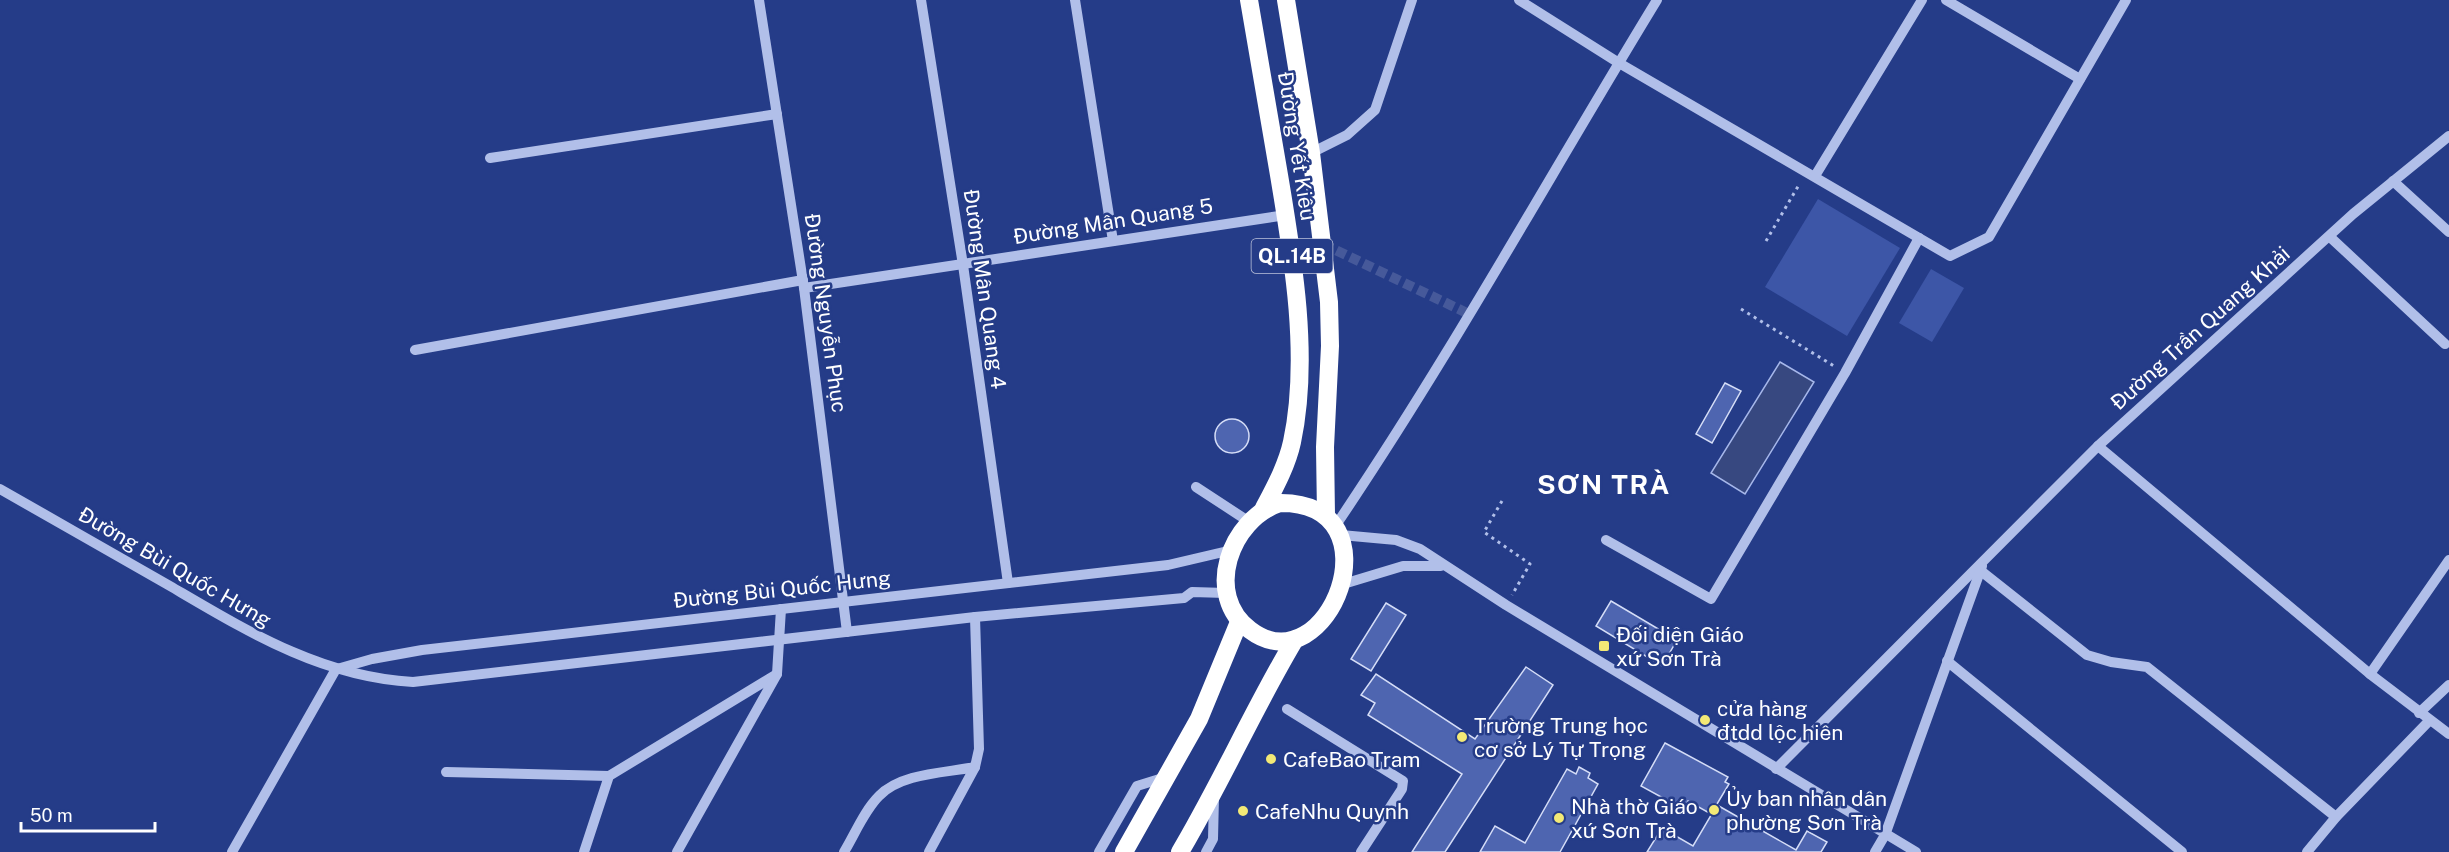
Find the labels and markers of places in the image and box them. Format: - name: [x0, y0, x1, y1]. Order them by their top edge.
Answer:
- place label: Đối diện Giáo xứ Sơn Trà: [1616, 622, 1744, 671]
- marker: Đối diện Giáo xứ Sơn Trà: [1597, 639, 1611, 653]
- place label: cửa hàng đtdd lộc hiên: [1717, 696, 1843, 745]
- place label: Trường Trung học cơ sở Lý Tự Trọng: [1474, 713, 1648, 762]
- marker: cửa hàng đtdd lộc hiên: [1698, 713, 1712, 727]
- marker: Trường Trung học cơ sở Lý Tự Trọng: [1455, 730, 1469, 744]
- place label: CafeBao Tram: [1283, 747, 1420, 772]
- marker: CafeBao Tram: [1264, 752, 1278, 766]
- place label: Ủy ban nhân dân phường Sơn Trà: [1726, 785, 1887, 835]
- place label: Nhà thờ Giáo xứ Sơn Trà: [1571, 794, 1698, 843]
- place label: CafeNhu Quynh: [1255, 799, 1409, 824]
- marker: Ủy ban nhân dân phường Sơn Trà: [1707, 803, 1721, 817]
- marker: CafeNhu Quynh: [1236, 804, 1250, 818]
- marker: Nhà thờ Giáo xứ Sơn Trà: [1552, 811, 1566, 825]

